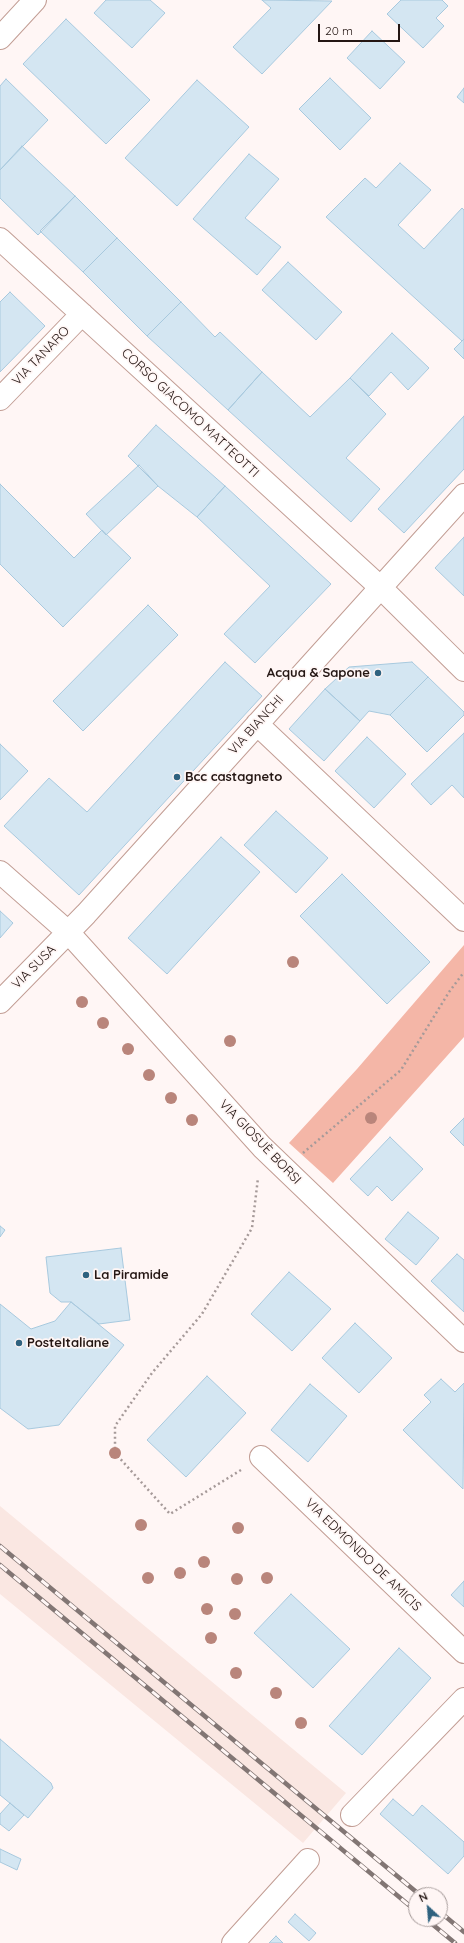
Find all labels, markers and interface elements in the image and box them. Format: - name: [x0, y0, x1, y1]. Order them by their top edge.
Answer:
- scale bar: [320, 16, 402, 42]
- text: 20 m: [325, 23, 353, 38]
- street label: VIA TANARO: [9, 323, 73, 389]
- street label: CORSO GIACOMO MATTEOTTI: [118, 345, 262, 481]
- place label: Acqua & Sapone: [267, 665, 370, 681]
- marker: Acqua & Sapone: [373, 668, 383, 678]
- street label: VIA BIANCHI: [225, 692, 287, 758]
- place label: Bcc castagneto: [185, 769, 282, 785]
- marker: Bcc castagneto: [172, 772, 182, 782]
- street label: VIA SUSA: [9, 942, 59, 992]
- street label: VIA GIOSUÈ BORSI: [216, 1097, 304, 1187]
- place label: La Piramide: [94, 1267, 169, 1283]
- marker: La Piramide: [81, 1270, 91, 1280]
- place label: PosteItaliane: [27, 1335, 109, 1351]
- marker: PosteItaliane: [14, 1338, 24, 1348]
- street label: VIA EDMONDO DE AMICIS: [302, 1495, 424, 1615]
- north arrow: [408, 1887, 448, 1927]
- text: N: [416, 1889, 430, 1905]

